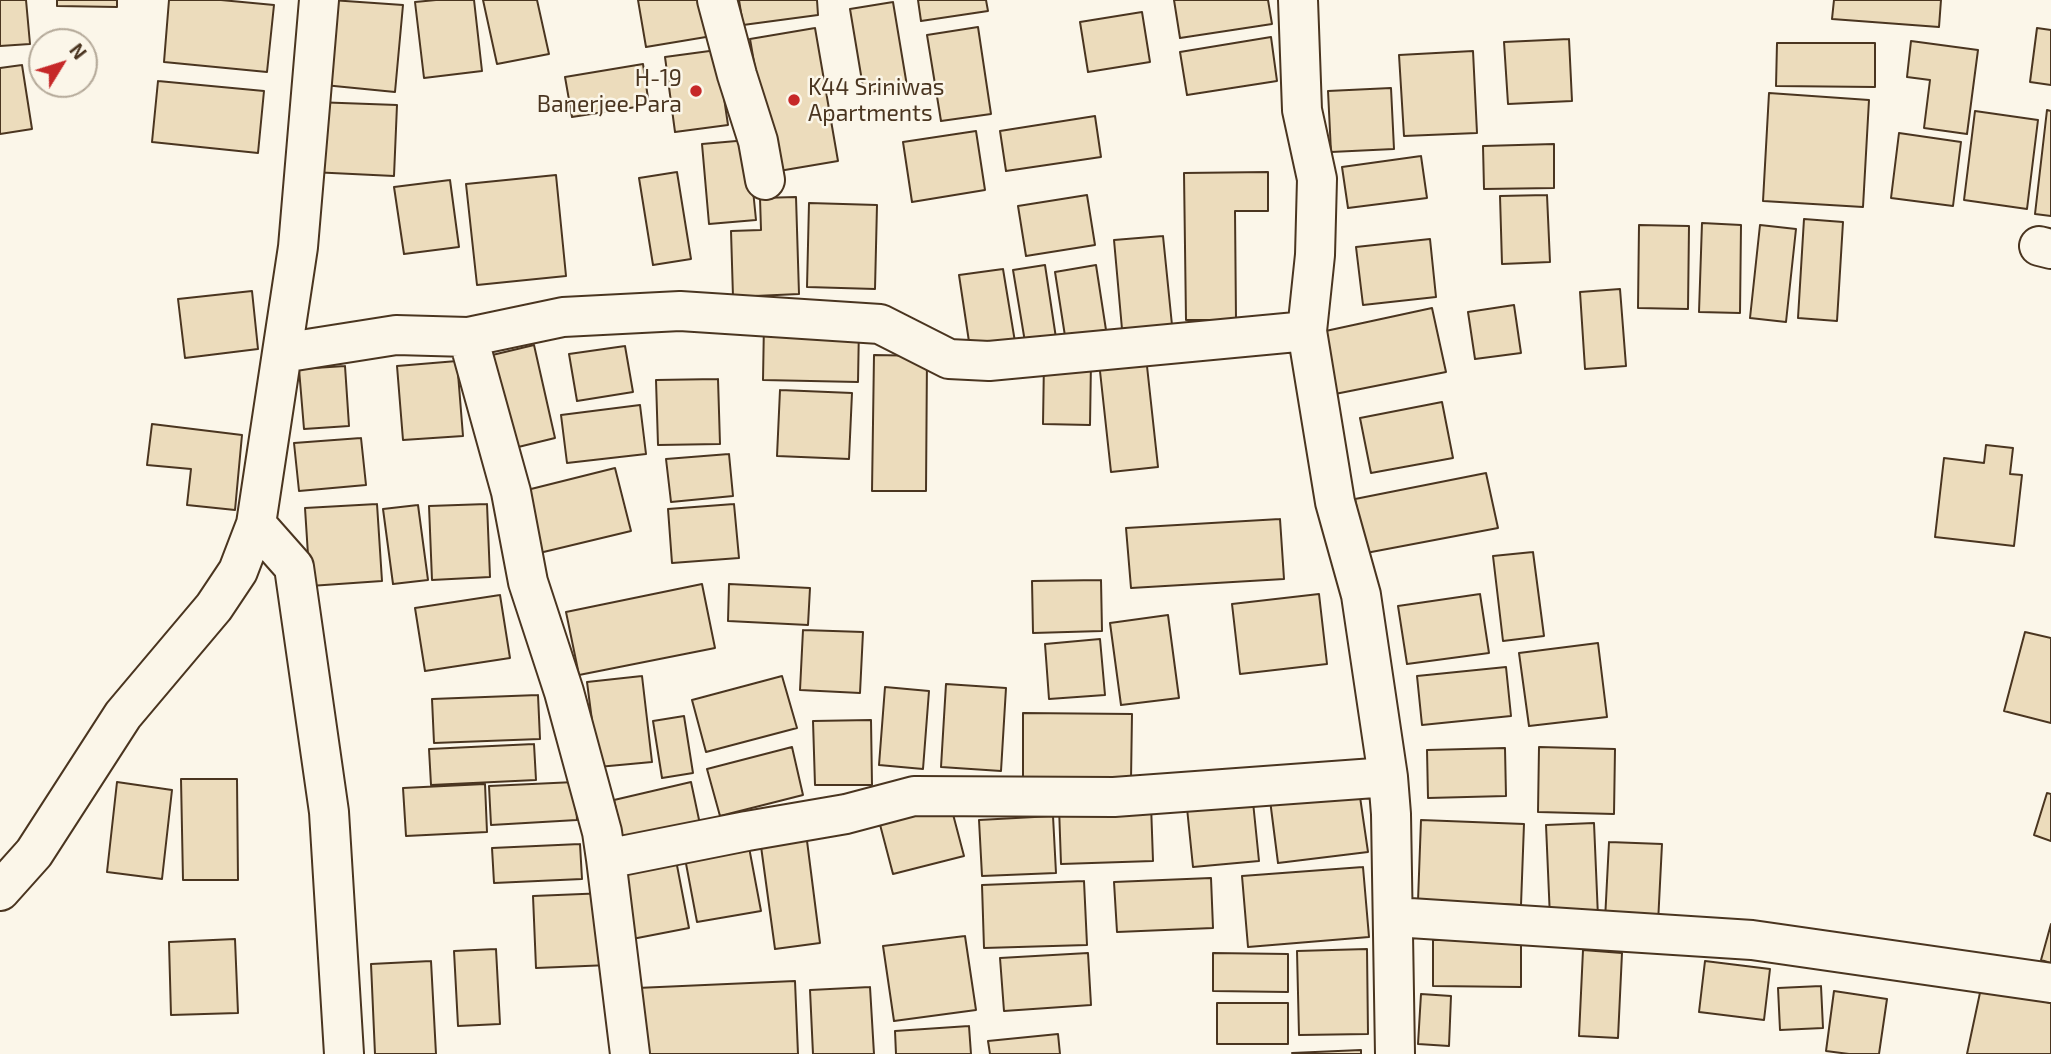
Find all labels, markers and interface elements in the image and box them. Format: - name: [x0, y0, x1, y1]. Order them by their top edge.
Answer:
- north arrow: [28, 28, 98, 98]
- text: N: [65, 39, 92, 63]
- place label: H-19 Banerjee Para: [537, 64, 682, 118]
- place label: K44 Sriniwas Apartments: [808, 73, 945, 127]
- marker: H-19 Banerjee Para: [688, 83, 704, 99]
- marker: K44 Sriniwas Apartments: [786, 92, 802, 108]

